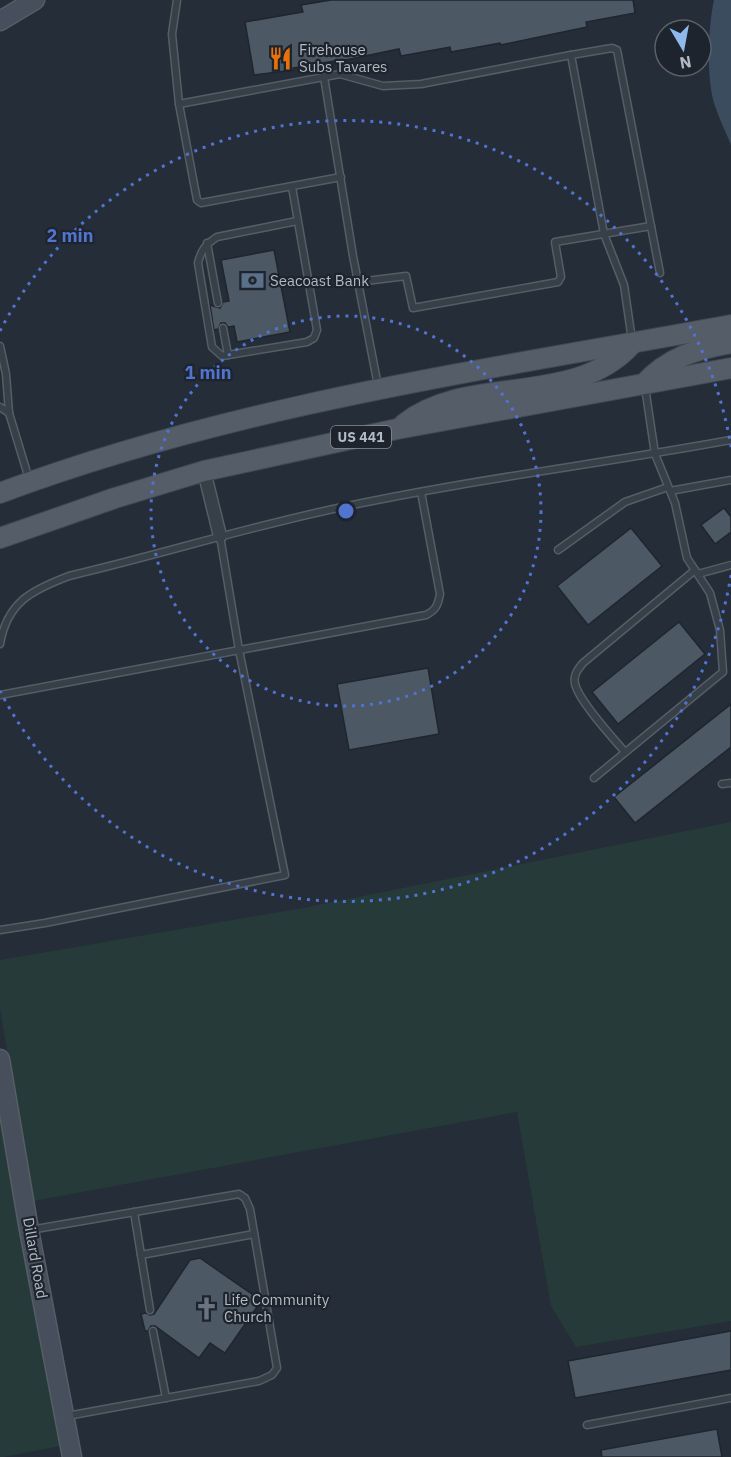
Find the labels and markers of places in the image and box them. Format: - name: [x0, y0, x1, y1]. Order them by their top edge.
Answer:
- place label: Firehouse Subs Tavares: [299, 40, 387, 76]
- restaurant icon: Firehouse Subs Tavares: [268, 46, 294, 72]
- bank icon: Seacoast Bank: [239, 268, 265, 294]
- place label: Seacoast Bank: [270, 271, 369, 290]
- centre of rings: [336, 501, 356, 521]
- place label: Life Community Church: [224, 1290, 330, 1326]
- church icon: Life Community Church: [193, 1296, 219, 1322]

